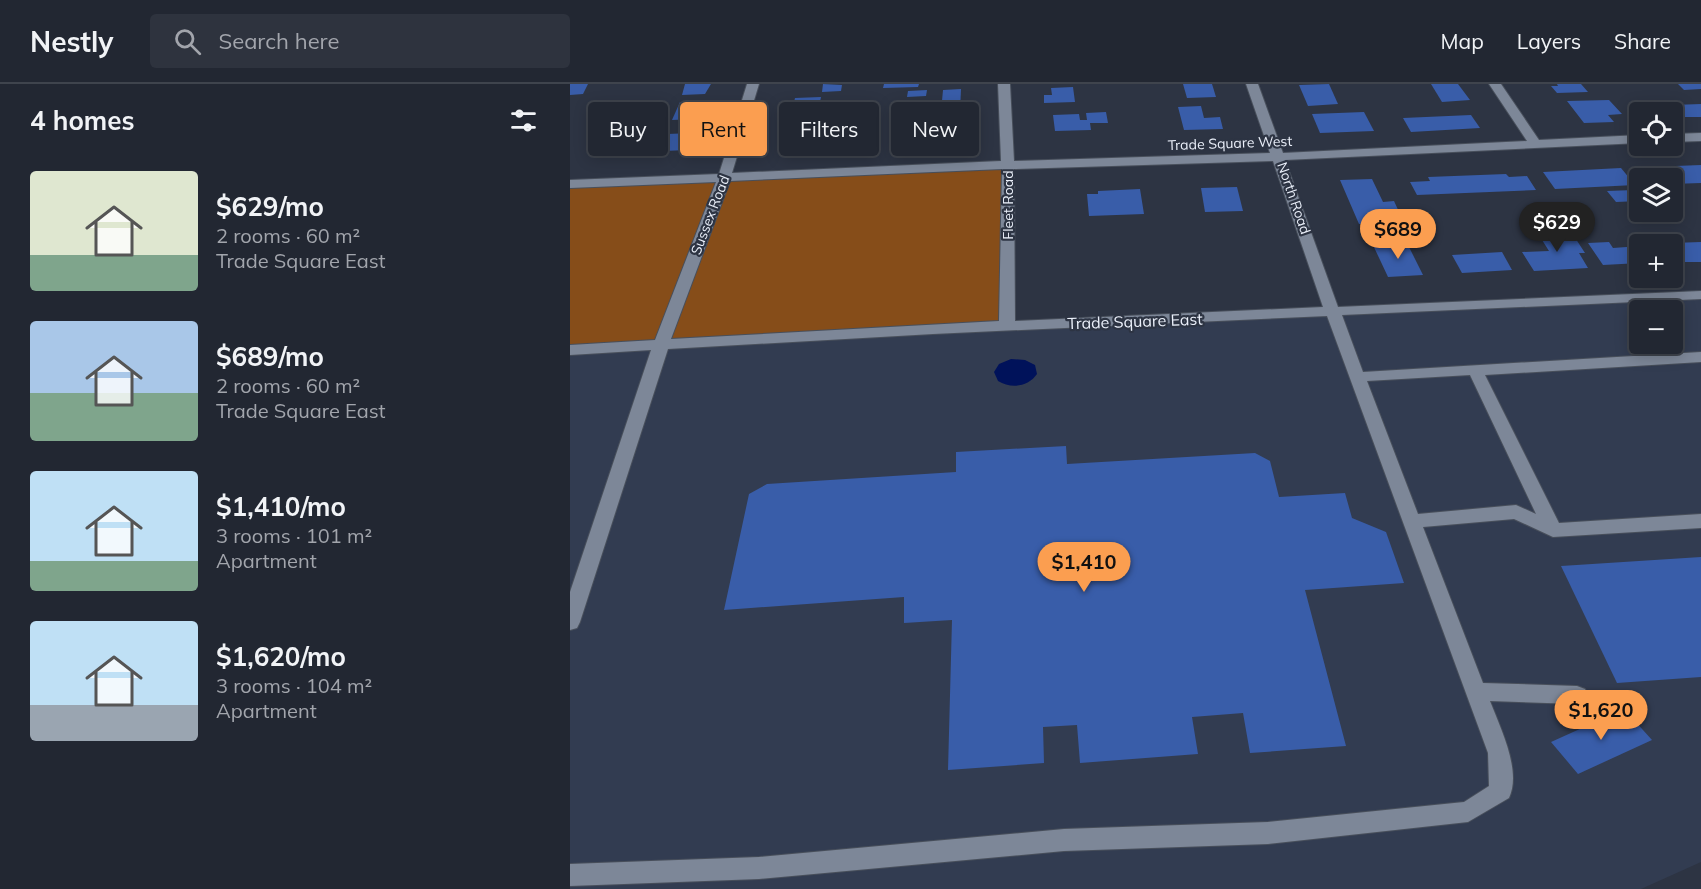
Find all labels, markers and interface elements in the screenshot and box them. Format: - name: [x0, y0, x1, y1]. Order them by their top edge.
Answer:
- search box: [150, 14, 570, 68]
- text: Nestly: [30, 24, 114, 59]
- icon: search: [171, 25, 204, 58]
- text: Search here: [219, 27, 339, 55]
- text: Map: [1441, 28, 1484, 54]
- text: Layers: [1517, 28, 1581, 54]
- text: Share: [1614, 28, 1671, 54]
- chip: Buy: [588, 102, 668, 156]
- chip: Rent: [680, 102, 767, 156]
- chip: Filters: [779, 102, 879, 156]
- chip: New: [891, 102, 979, 156]
- map controls: [1629, 102, 1683, 354]
- button: locate: [1629, 102, 1683, 156]
- text: 4 homes: [30, 104, 134, 137]
- icon: filters: [507, 104, 540, 137]
- street label: Trade Square West: [1167, 132, 1293, 154]
- street label: North Road: [1273, 160, 1315, 236]
- button: layers: [1629, 168, 1683, 222]
- street label: Fleet Road: [999, 170, 1017, 240]
- street label: Sussex Road: [687, 173, 733, 257]
- text: $629/mo: [216, 190, 324, 223]
- icon: home: [78, 195, 150, 267]
- pin: $629: [1521, 202, 1593, 253]
- pin: $689: [1362, 209, 1434, 260]
- text: $629: [1533, 209, 1581, 234]
- text: $689: [1374, 216, 1422, 241]
- text: 2 rooms · 60 m²: [216, 223, 360, 248]
- button: +: [1629, 234, 1683, 288]
- text: Trade Square East: [216, 248, 385, 273]
- button: −: [1629, 300, 1683, 354]
- street label: Trade Square East: [1067, 309, 1203, 333]
- text: $689/mo: [216, 340, 324, 373]
- icon: home: [78, 345, 150, 417]
- text: 2 rooms · 60 m²: [216, 373, 360, 398]
- text: Trade Square East: [216, 398, 385, 423]
- text: $1,410/mo: [216, 490, 346, 523]
- icon: home: [78, 495, 150, 567]
- text: 3 rooms · 101 m²: [216, 523, 372, 548]
- pin: $1,410: [1035, 542, 1133, 593]
- text: Apartment: [216, 548, 317, 573]
- text: $1,410: [1052, 549, 1116, 574]
- text: $1,620/mo: [216, 640, 346, 673]
- icon: home: [78, 645, 150, 717]
- text: 3 rooms · 104 m²: [216, 673, 372, 698]
- pin: $1,620: [1552, 690, 1650, 741]
- text: $1,620: [1569, 697, 1633, 722]
- text: Apartment: [216, 698, 317, 723]

